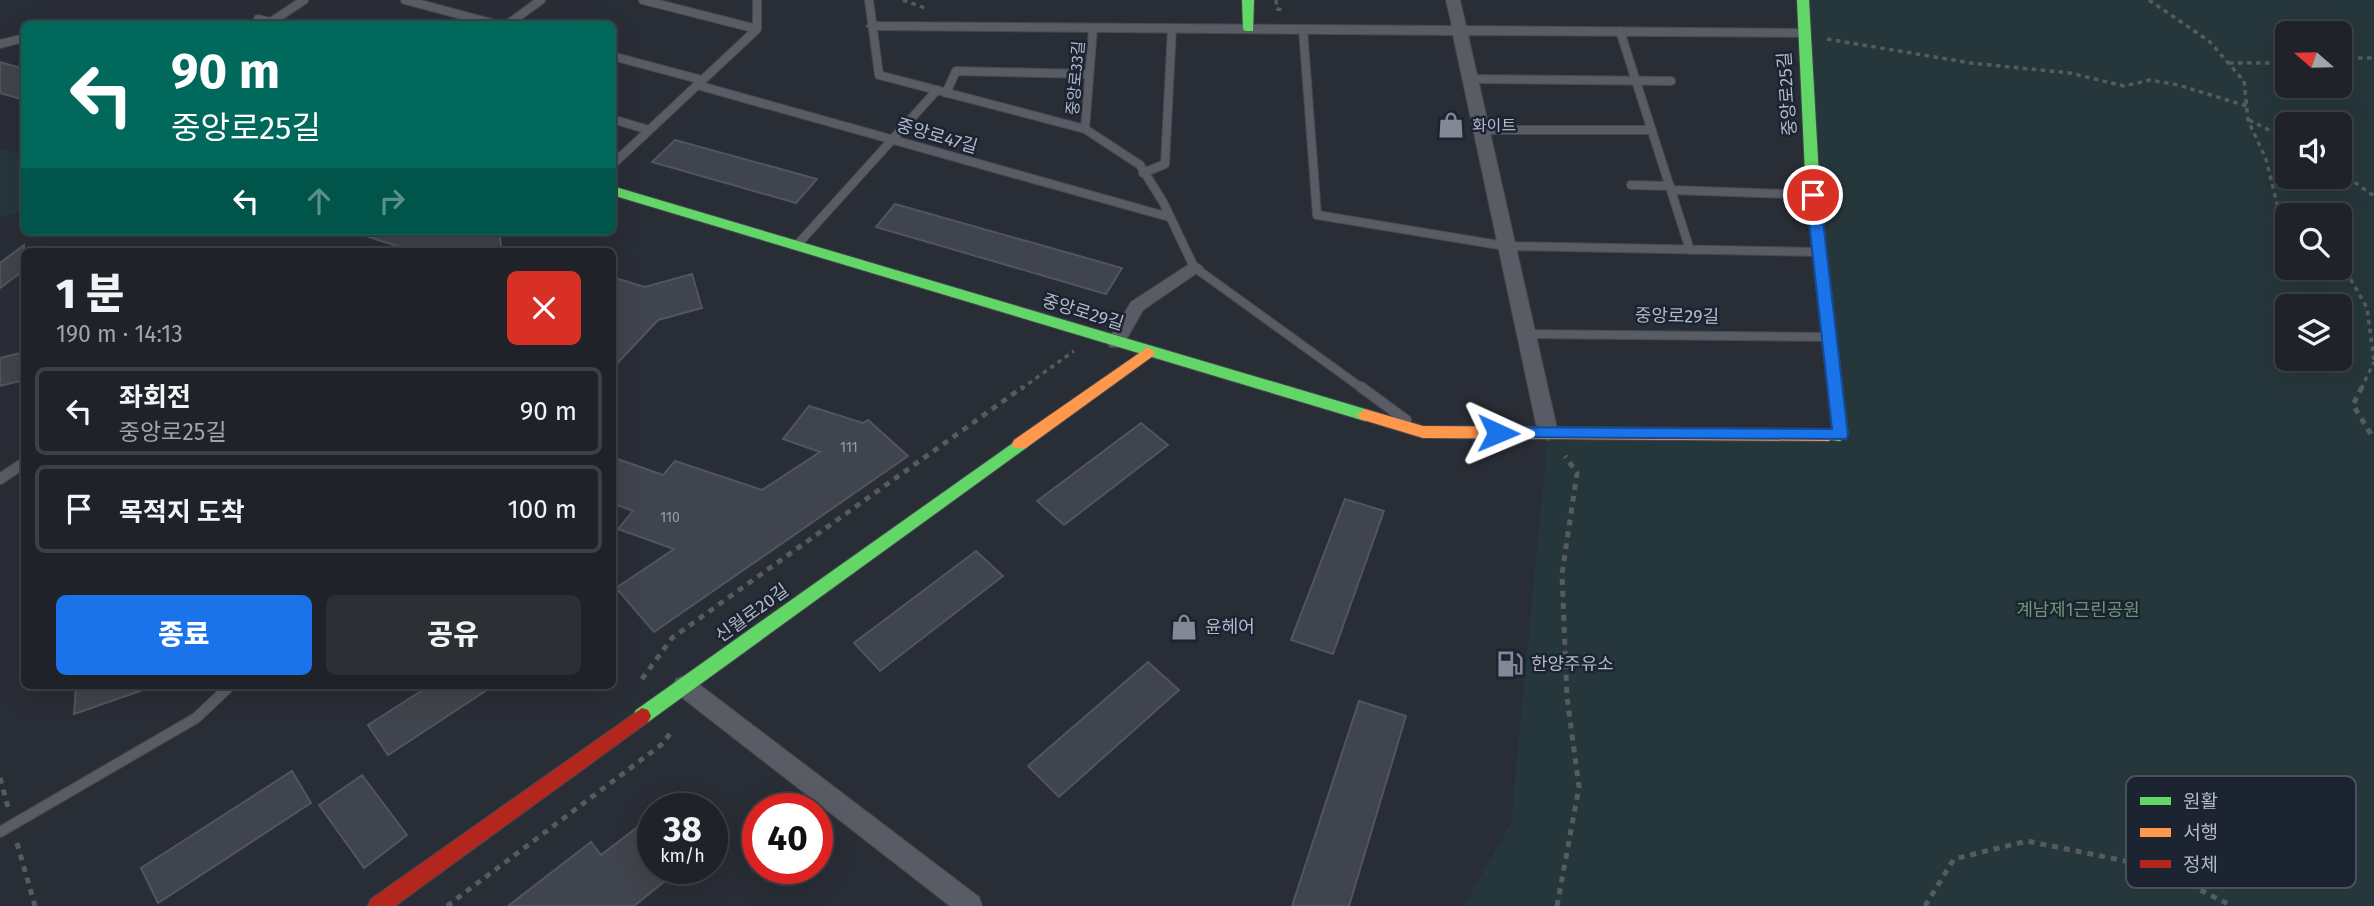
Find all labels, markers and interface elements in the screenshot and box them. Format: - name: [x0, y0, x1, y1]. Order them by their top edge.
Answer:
- north arrow: [2275, 21, 2352, 98]
- map controls: [2275, 21, 2352, 371]
- street label: 중앙로33길: [1063, 40, 1088, 116]
- text: 90 m: [171, 42, 280, 101]
- icon: left: [56, 49, 147, 140]
- street label: 중앙로25길: [1773, 51, 1801, 137]
- text: 중앙로25길: [171, 109, 321, 147]
- shop icon: 화이트: [1436, 110, 1466, 140]
- button: sound: [2275, 112, 2352, 189]
- street label: 중앙로47길: [894, 114, 980, 158]
- place label: 화이트: [1472, 116, 1516, 135]
- pin: [1783, 165, 1843, 225]
- icon: arrive: [1794, 176, 1832, 214]
- icon: left: [227, 182, 265, 220]
- icon: ahead: [300, 182, 338, 220]
- icon: right: [373, 182, 411, 220]
- button: search: [2275, 203, 2352, 280]
- text: 1 분: [56, 269, 124, 319]
- button: close: [507, 271, 581, 345]
- street label: 중앙로29길: [1039, 289, 1127, 335]
- button: layers: [2275, 294, 2352, 371]
- street label: 중앙로29길: [1635, 304, 1719, 328]
- text: 190 m · 14:13: [56, 320, 183, 348]
- text: 좌회전: [119, 382, 191, 413]
- icon: left: [60, 392, 98, 430]
- text: 90 m: [520, 396, 577, 427]
- position arrow: [1461, 396, 1535, 470]
- text: 중앙로25길: [119, 418, 227, 446]
- house number: 111: [840, 439, 858, 456]
- icon: arrive: [60, 490, 98, 528]
- text: 100 m: [508, 494, 577, 525]
- text: 목적지 도착: [119, 497, 245, 528]
- house number: 110: [660, 509, 680, 526]
- street label: 신월로20길: [711, 579, 793, 647]
- button: 종료: [56, 595, 312, 675]
- button: 공유: [326, 595, 581, 675]
- park label: 계남제1근린공원: [2016, 599, 2140, 621]
- shop icon: 윤헤어: [1169, 612, 1199, 642]
- place label: 윤헤어: [1205, 616, 1255, 638]
- fuel station icon: 한양주유소: [1495, 649, 1525, 679]
- place label: 한양주유소: [1531, 653, 1614, 675]
- legend: [2126, 776, 2356, 888]
- text: 원활: [2183, 790, 2218, 813]
- speed limit sign: 40: [742, 793, 833, 884]
- text: 38: [663, 808, 702, 850]
- text: 서행: [2183, 821, 2218, 844]
- text: km/h: [660, 845, 705, 867]
- text: 정체: [2183, 853, 2218, 876]

